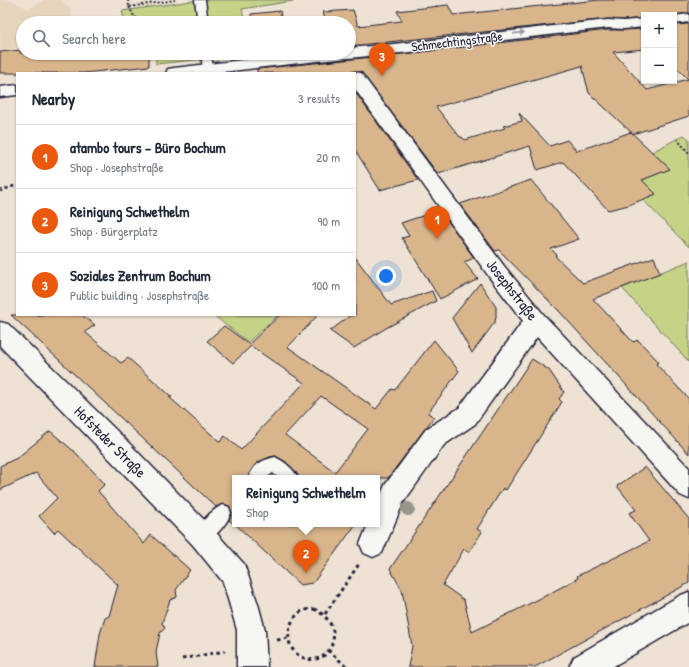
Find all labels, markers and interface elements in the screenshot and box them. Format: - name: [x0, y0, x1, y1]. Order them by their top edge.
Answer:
- map controls: [641, 12, 677, 84]
- button: +: [641, 12, 677, 48]
- search box: [16, 16, 356, 60]
- street label: Schmechtingstraße: [410, 26, 504, 56]
- icon: search: [30, 27, 52, 49]
- text: Search here: [62, 28, 126, 49]
- one-way arrow: [513, 30, 525, 37]
- pin: 3: [369, 43, 395, 76]
- button: −: [641, 48, 677, 84]
- text: Nearby: [32, 87, 75, 110]
- text: 3 results: [298, 89, 340, 107]
- text: atambo tours – Büro Bochum: [70, 137, 226, 158]
- text: 1: [43, 148, 47, 166]
- text: 20 m: [316, 148, 340, 166]
- text: Shop · Josephstraße: [70, 158, 164, 176]
- text: Reinigung Schwethelm: [70, 201, 189, 222]
- pin: 1: [424, 206, 450, 239]
- text: 2: [42, 212, 48, 230]
- text: 90 m: [318, 212, 340, 230]
- text: Shop · Bürgerplatz: [70, 222, 158, 240]
- street label: Josephstraße: [482, 255, 543, 325]
- text: Soziales Zentrum Bochum: [70, 265, 211, 286]
- your location: [376, 266, 396, 286]
- text: 3: [42, 276, 48, 294]
- text: 100 m: [312, 276, 340, 294]
- text: Public building · Josephstraße: [70, 286, 209, 304]
- street label: Hofsteder Straße: [70, 401, 151, 482]
- popup: [232, 475, 380, 527]
- text: Reinigung Schwethelm: [246, 482, 366, 503]
- text: Shop: [246, 503, 269, 521]
- pin: 2: [293, 540, 319, 573]

